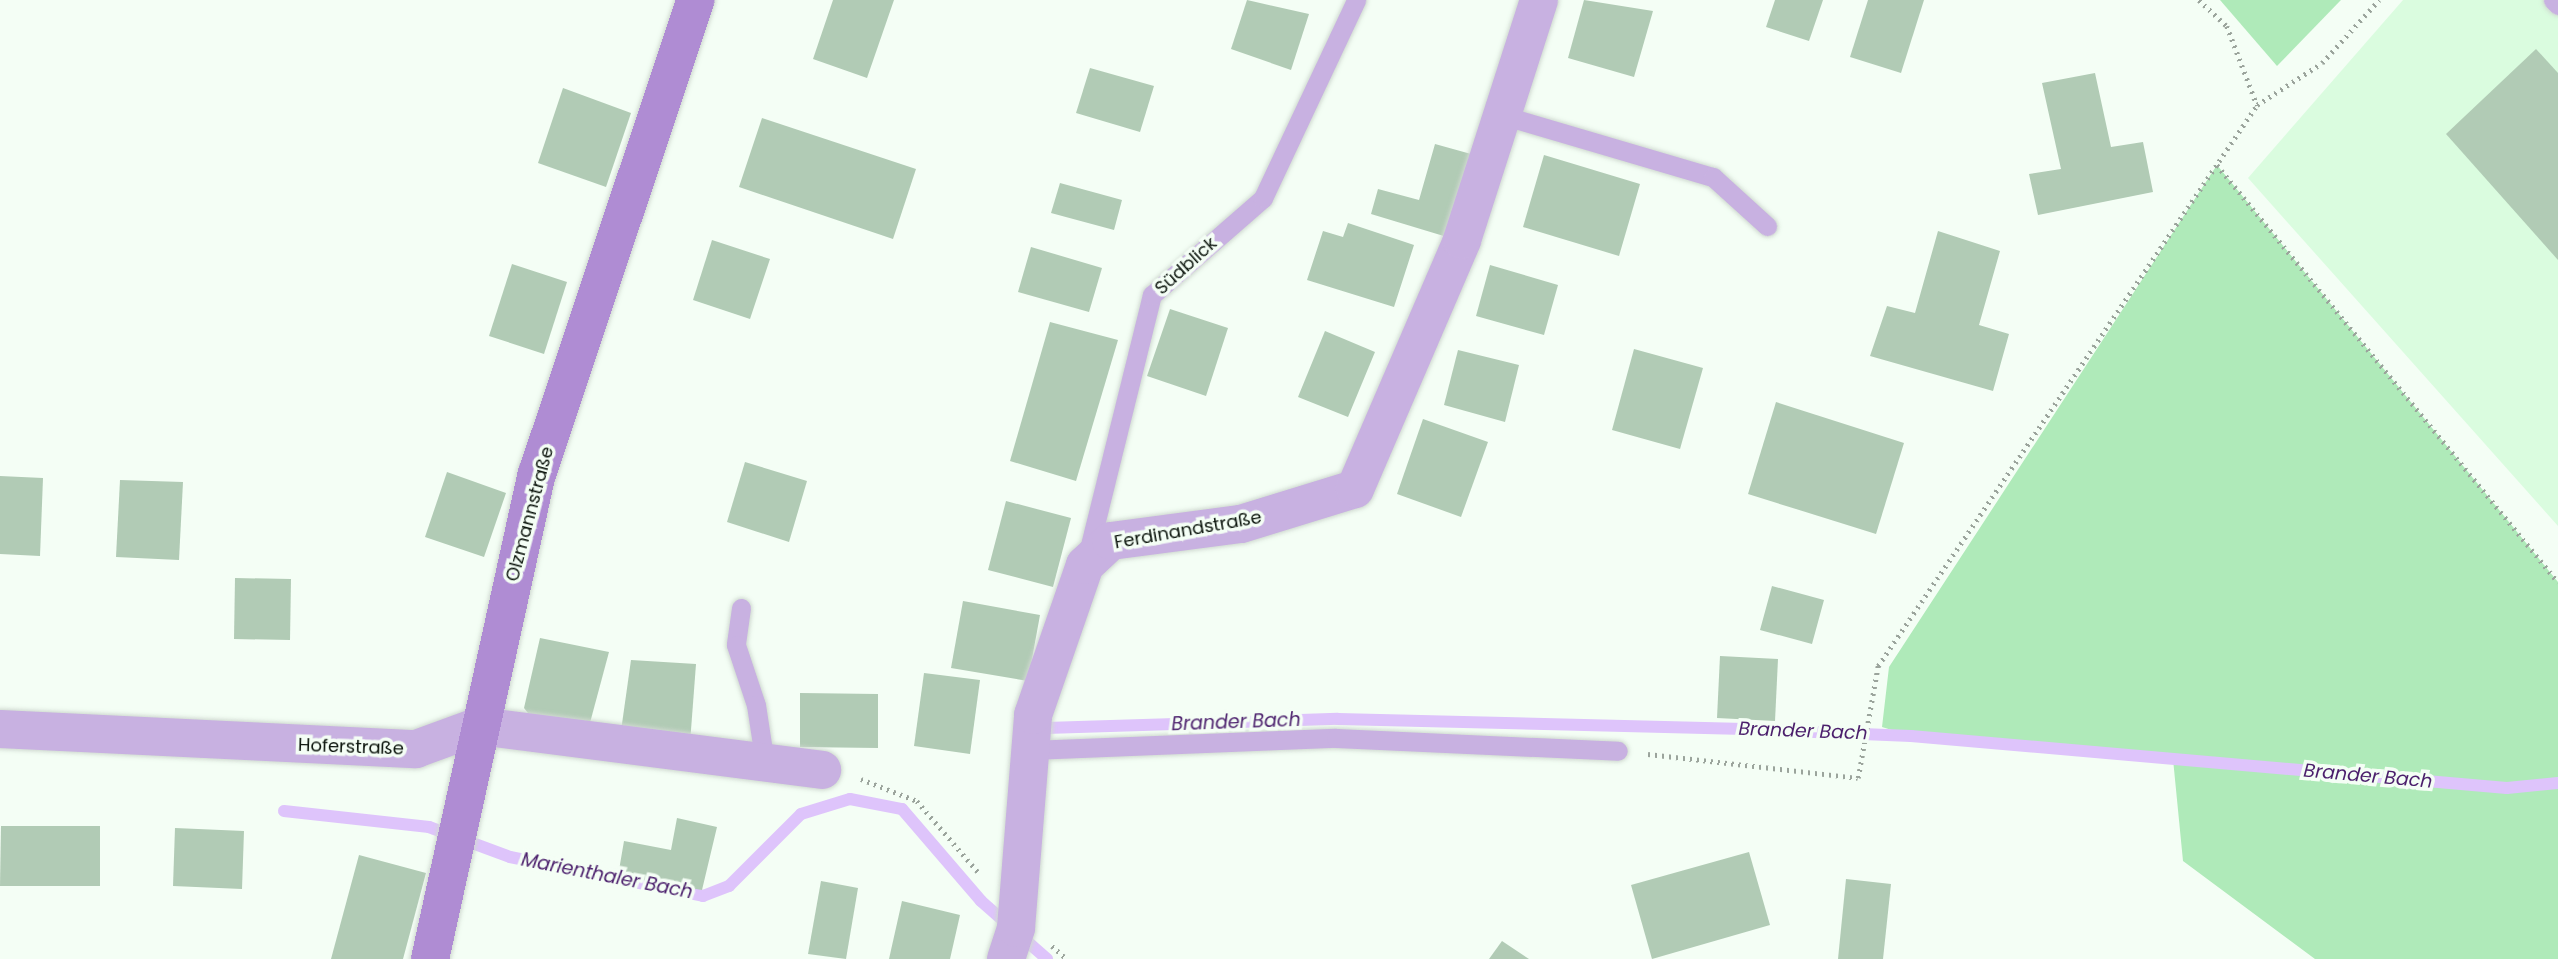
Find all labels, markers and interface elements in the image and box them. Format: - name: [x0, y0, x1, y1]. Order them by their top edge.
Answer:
- street label: Südblick: [1151, 233, 1221, 299]
- street label: Olzmannstraße: [502, 444, 558, 584]
- street label: Ferdinandstraße: [1113, 506, 1263, 554]
- water label: Brander Bach: [1171, 708, 1301, 736]
- water label: Brander Bach: [1738, 717, 1868, 745]
- street label: Hoferstraße: [298, 734, 404, 760]
- water label: Brander Bach: [2303, 759, 2433, 793]
- water label: Marienthaler Bach: [519, 848, 695, 904]

